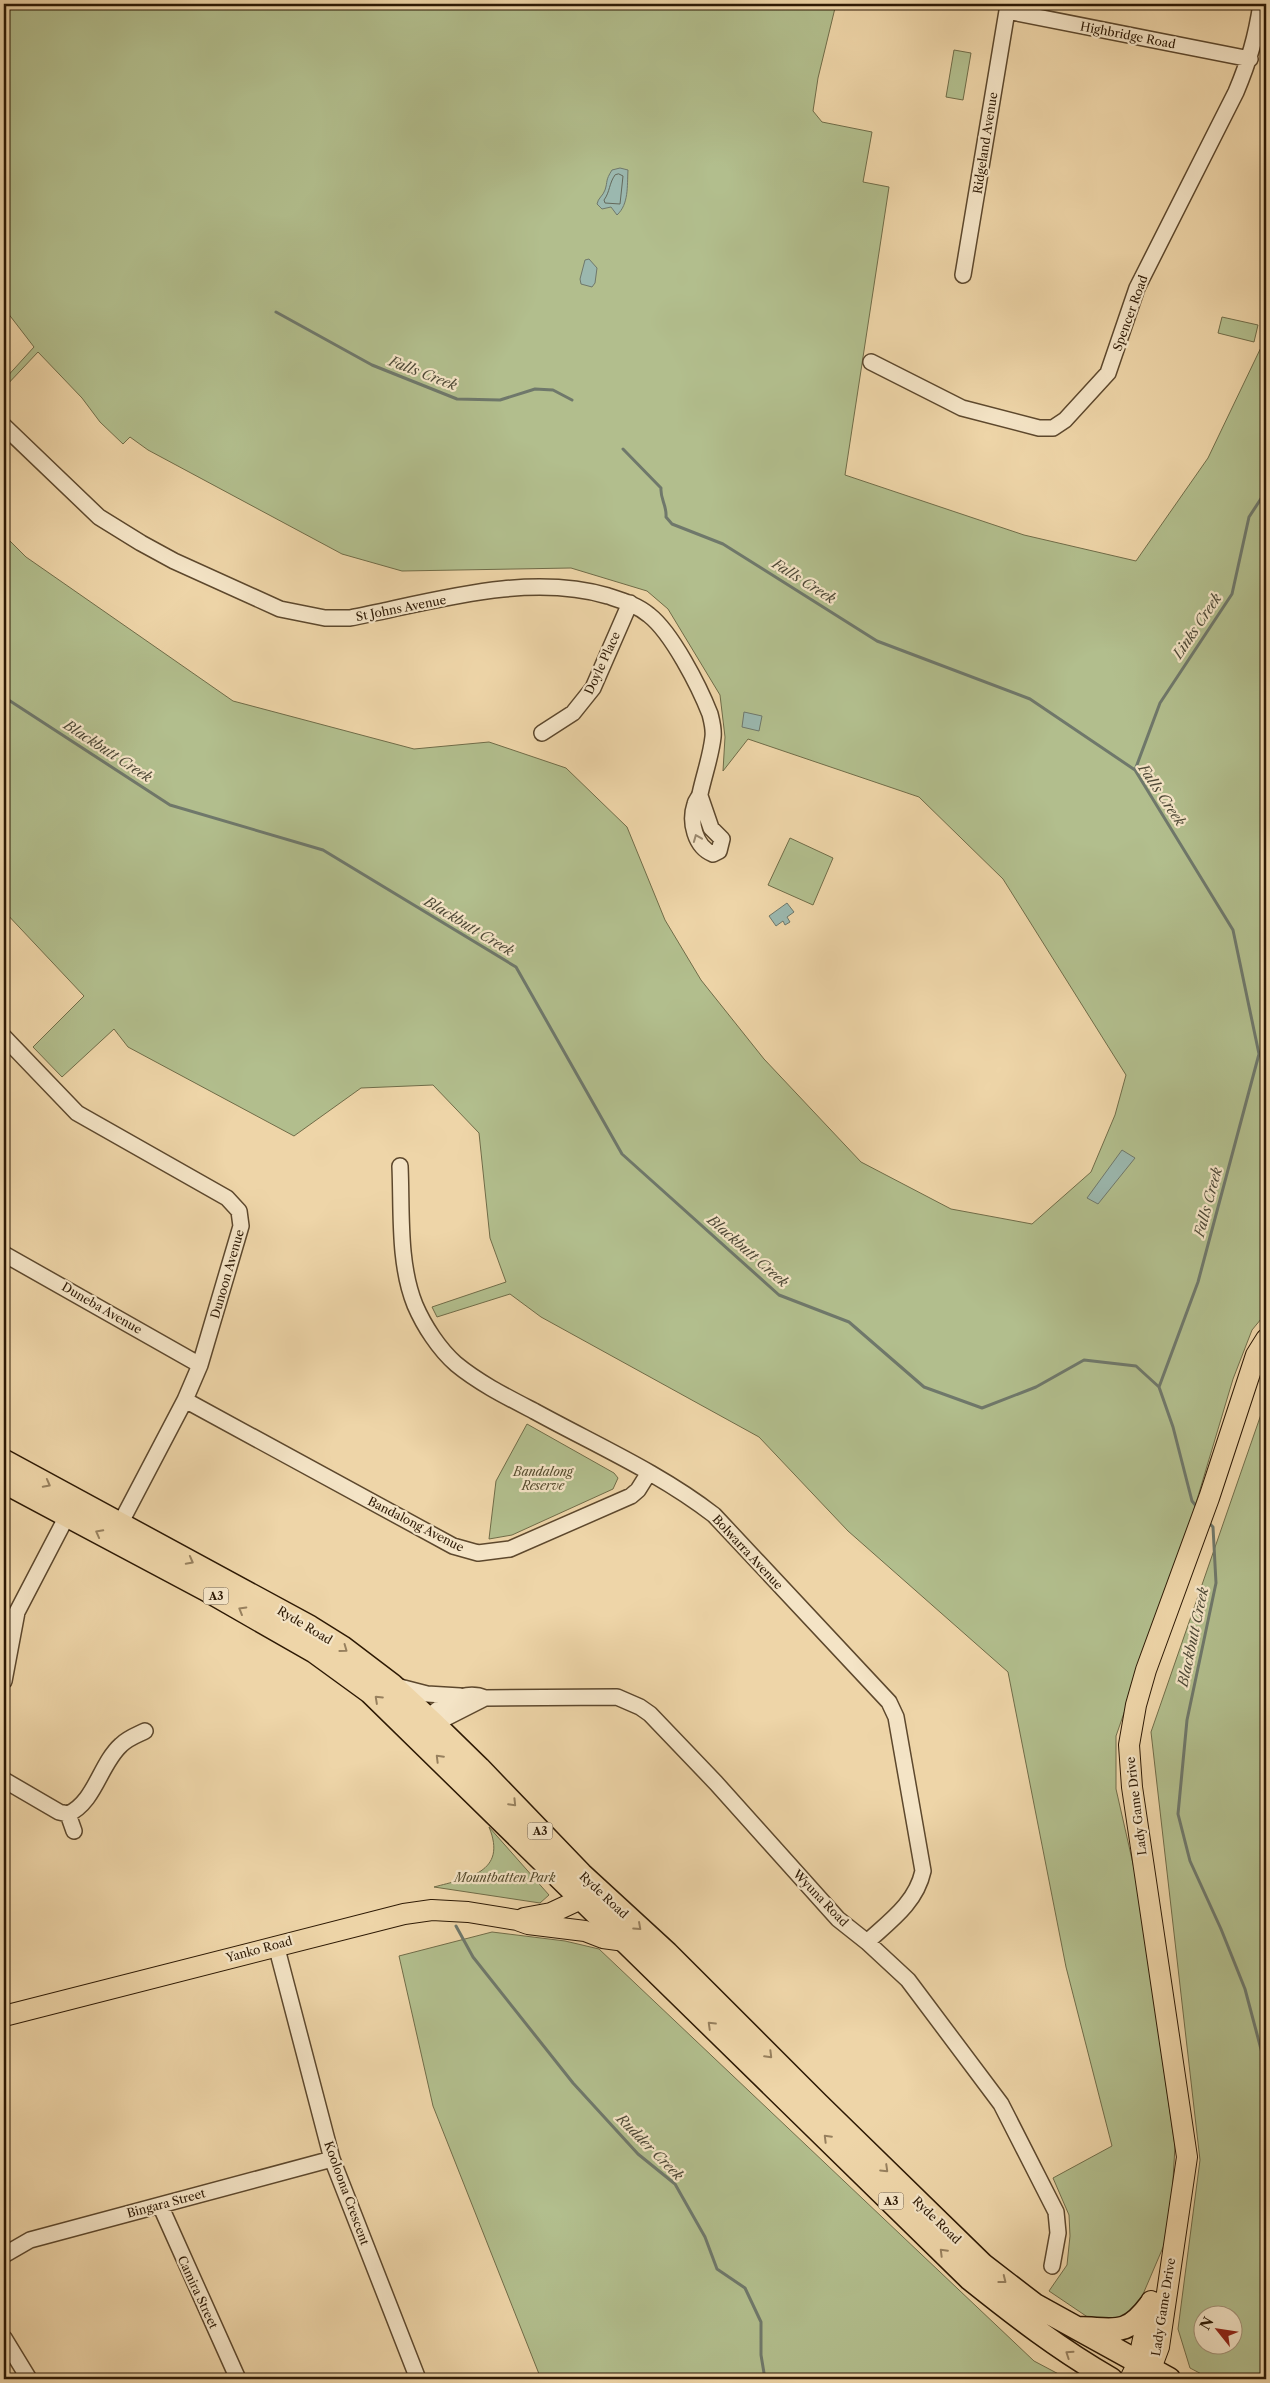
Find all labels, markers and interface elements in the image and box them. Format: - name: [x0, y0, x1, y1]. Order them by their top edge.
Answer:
- street label: Highbridge Road: [1079, 18, 1178, 52]
- street label: Ridgeland Avenue: [970, 91, 1000, 195]
- street label: Spencer Road: [1109, 272, 1151, 353]
- water label: Falls Creek: [386, 351, 460, 394]
- water label: Falls Creek: [768, 554, 840, 608]
- water label: Links Creek: [1168, 589, 1226, 663]
- street label: St Johns Avenue: [355, 592, 448, 624]
- street label: Doyle Place: [581, 629, 623, 697]
- water label: Blackbutt Creek: [60, 715, 156, 787]
- water label: Falls Creek: [1134, 760, 1190, 830]
- one-way arrow: [693, 834, 703, 843]
- water label: Blackbutt Creek: [420, 892, 518, 960]
- water label: Falls Creek: [1190, 1165, 1226, 1240]
- water label: Blackbutt Creek: [703, 1210, 793, 1292]
- street label: Dunoon Avenue: [207, 1227, 247, 1320]
- street label: Duneba Avenue: [59, 1279, 145, 1337]
- park label: Bandalong Reserve: [512, 1464, 575, 1493]
- one-way arrow: [41, 1478, 50, 1488]
- street label: Bandalong Avenue: [365, 1493, 467, 1555]
- street label: Bolwarra Avenue: [710, 1512, 787, 1593]
- one-way arrow: [96, 1529, 105, 1539]
- one-way arrow: [184, 1555, 193, 1565]
- water label: Blackbutt Creek: [1173, 1585, 1212, 1689]
- road number: A3: [204, 1588, 228, 1604]
- street label: Ryde Road: [275, 1603, 336, 1648]
- one-way arrow: [239, 1607, 248, 1617]
- one-way arrow: [338, 1643, 348, 1652]
- one-way arrow: [374, 1696, 383, 1705]
- one-way arrow: [436, 1755, 445, 1764]
- street label: Lady Game Drive: [1122, 1756, 1149, 1856]
- one-way arrow: [507, 1797, 516, 1806]
- road number: A3: [528, 1822, 552, 1840]
- street label: Wyuna Road: [790, 1866, 852, 1930]
- street label: Ryde Road: [576, 1869, 632, 1922]
- park label: Mountbatten Park: [453, 1870, 556, 1885]
- one-way arrow: [633, 1921, 642, 1930]
- street label: Yanko Road: [223, 1933, 294, 1965]
- one-way arrow: [707, 2021, 716, 2030]
- one-way arrow: [763, 2049, 772, 2058]
- water label: Rudder Creek: [612, 2109, 688, 2185]
- one-way arrow: [824, 2135, 833, 2144]
- street label: Kooloona Crescent: [321, 2139, 373, 2248]
- one-way arrow: [879, 2163, 888, 2172]
- street label: Bingara Street: [125, 2185, 208, 2221]
- road number: A3: [878, 2192, 904, 2210]
- street label: Ryde Road: [910, 2193, 965, 2247]
- one-way arrow: [940, 2249, 949, 2258]
- street label: Camira Street: [175, 2253, 222, 2332]
- street label: Lady Game Drive: [1148, 2257, 1178, 2357]
- one-way arrow: [997, 2274, 1007, 2283]
- north arrow: [1192, 2306, 1242, 2356]
- text: N: [1196, 2314, 1218, 2333]
- one-way arrow: [1065, 2351, 1075, 2360]

